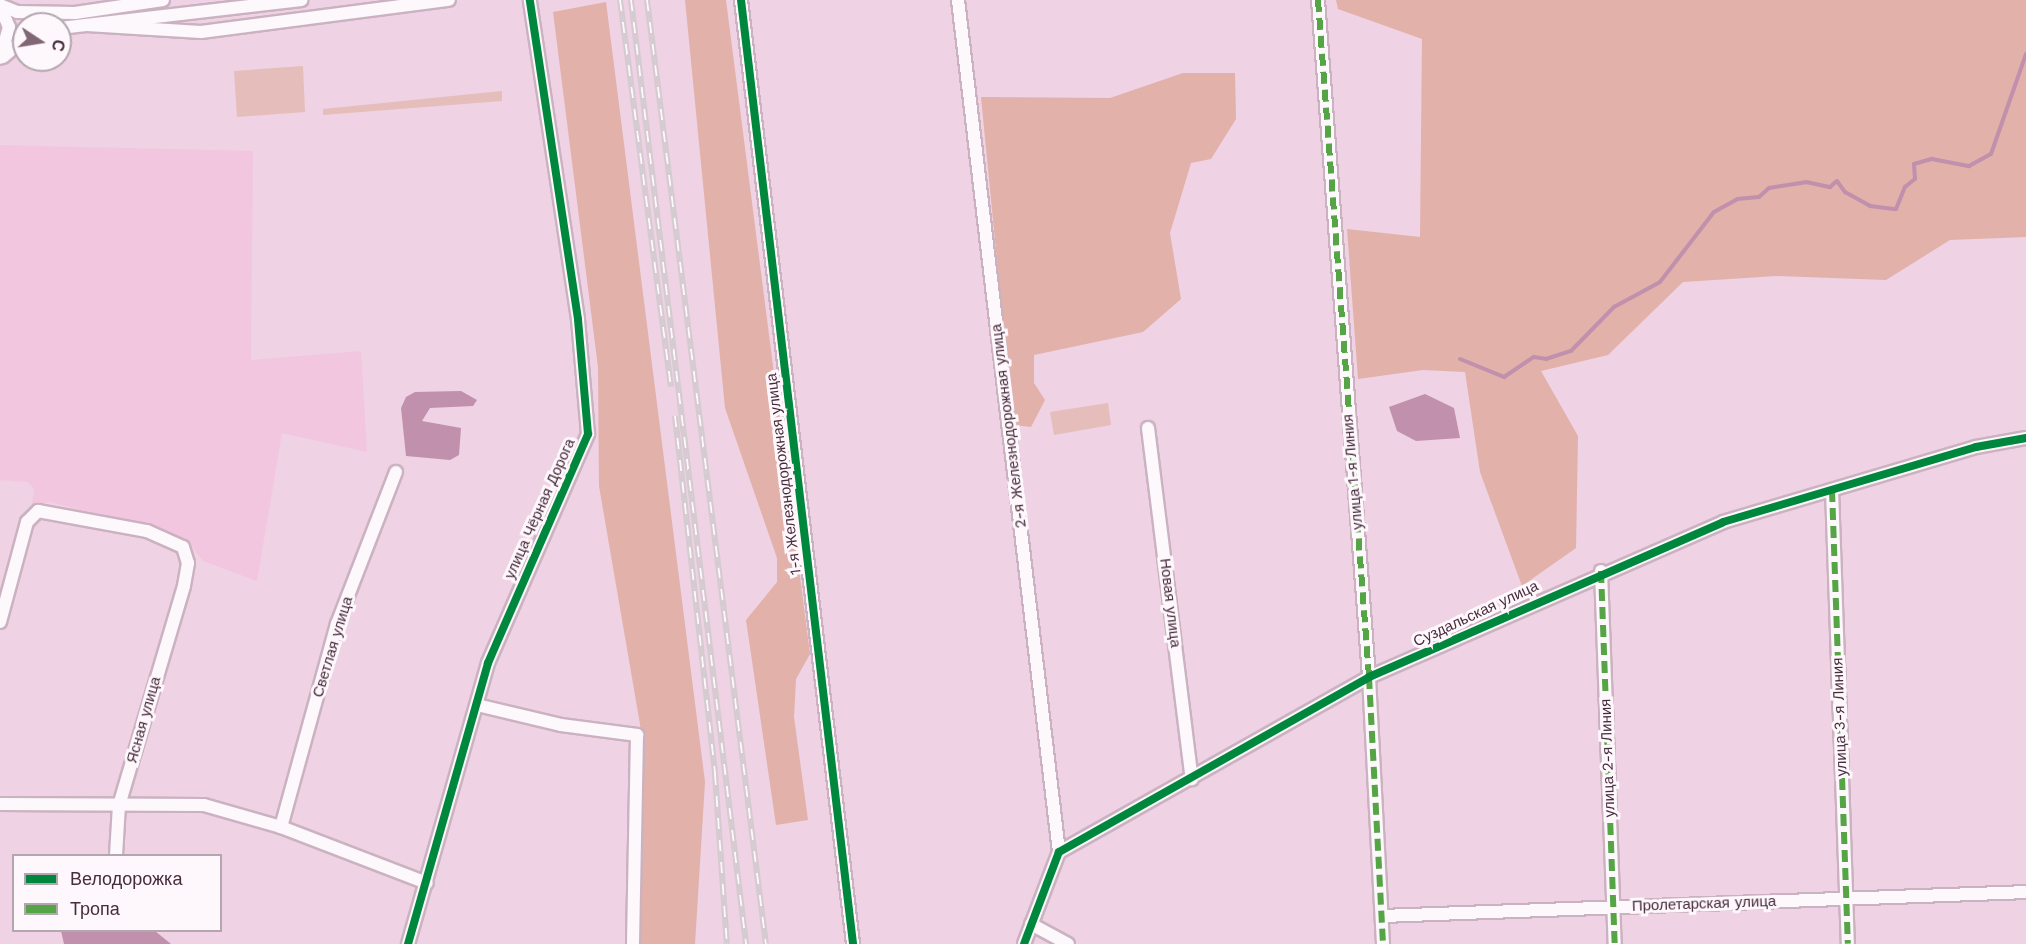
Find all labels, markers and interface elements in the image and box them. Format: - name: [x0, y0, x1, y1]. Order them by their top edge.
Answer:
- north arrow: [12, 12, 72, 72]
- text: С: [48, 38, 69, 53]
- street label: 2-я Железнодорожная улица: [988, 323, 1030, 529]
- street label: 1-я Железнодорожная улица: [763, 372, 805, 576]
- street label: улица 1-я Линия: [1339, 413, 1367, 531]
- street label: улица Чёрная Дорога: [501, 436, 579, 582]
- street label: Новая улица: [1156, 557, 1184, 649]
- street label: Суздальская улица: [1411, 577, 1541, 651]
- street label: Светлая улица: [309, 594, 357, 700]
- street label: улица 3-я Линия: [1829, 657, 1851, 777]
- street label: Ясная улица: [123, 675, 165, 765]
- street label: улица 2-я Линия: [1597, 698, 1619, 818]
- legend: [12, 854, 222, 932]
- text: Велодорожка: [70, 868, 182, 889]
- street label: Пролетарская улица: [1632, 892, 1776, 916]
- text: Тропа: [70, 898, 120, 919]

